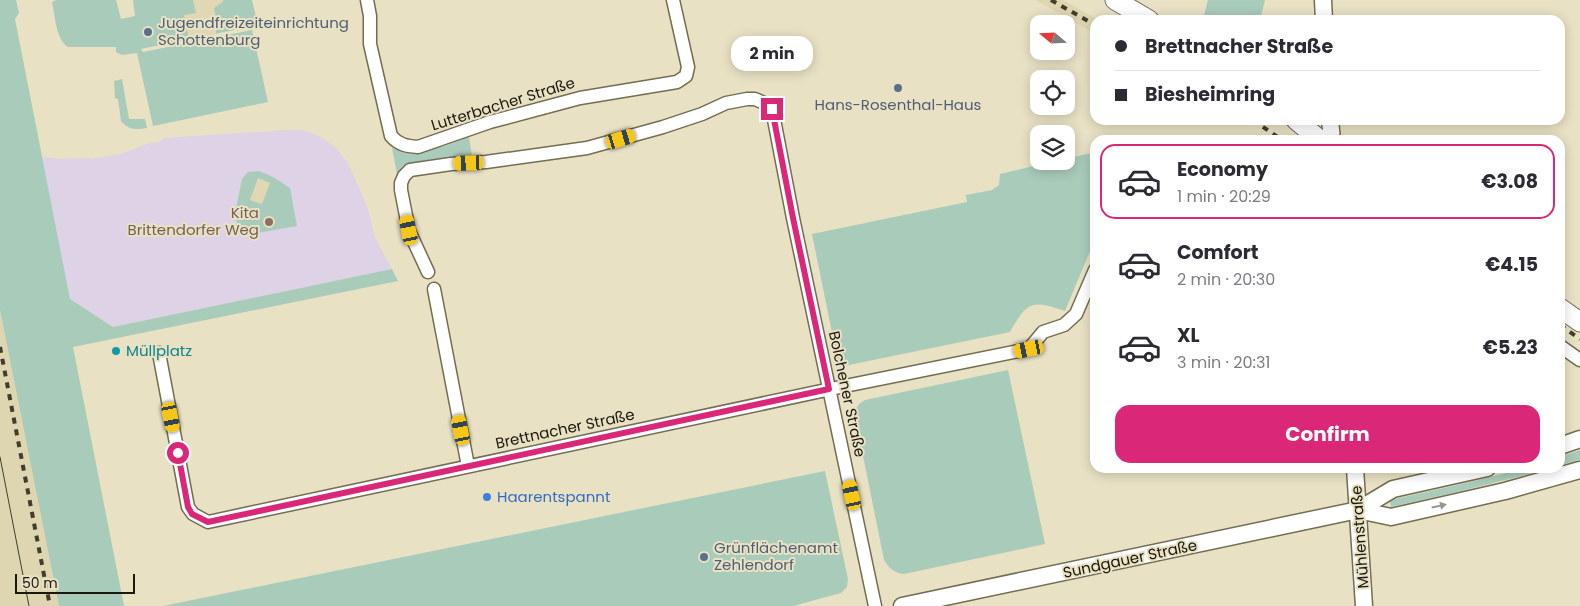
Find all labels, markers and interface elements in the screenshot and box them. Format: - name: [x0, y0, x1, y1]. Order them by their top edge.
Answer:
- place label: Jugendfreizeiteinrichtung Schottenburg: [158, 12, 349, 50]
- north arrow: [1030, 15, 1075, 60]
- map controls: [1030, 15, 1075, 170]
- marker: Jugendfreizeiteinrichtung Schottenburg: [142, 26, 154, 38]
- text: Brettnacher Straße: [1145, 33, 1333, 60]
- callout: 2 min: [731, 36, 813, 72]
- text: 2 min: [750, 42, 794, 65]
- button: locate: [1030, 70, 1075, 115]
- street label: Lutterbacher Straße: [428, 72, 577, 135]
- text: Biesheimring: [1145, 81, 1275, 108]
- marker: Hans-Rosenthal-Haus: [892, 82, 904, 94]
- place label: Hans-Rosenthal-Haus: [815, 94, 982, 115]
- route end: [761, 98, 783, 120]
- button: layers: [1030, 125, 1075, 170]
- car: [604, 127, 637, 151]
- car: [453, 155, 484, 171]
- text: Economy: [1177, 156, 1268, 183]
- icon: car: [1117, 159, 1162, 204]
- text: €3.08: [1481, 168, 1538, 195]
- text: 1 min · 20:29: [1177, 185, 1271, 208]
- place label: Kita Brittendorfer Weg: [127, 202, 259, 240]
- car: [398, 214, 419, 246]
- marker: Kita Brittendorfer Weg: [263, 216, 275, 228]
- text: Comfort: [1177, 239, 1259, 266]
- icon: car: [1117, 242, 1162, 287]
- text: €4.15: [1485, 251, 1538, 278]
- text: 2 min · 20:30: [1177, 268, 1275, 291]
- text: XL: [1177, 322, 1200, 349]
- icon: car: [1117, 325, 1162, 370]
- street label: Bolchener Straße: [824, 329, 871, 459]
- text: €5.23: [1483, 334, 1538, 361]
- car: [1012, 339, 1045, 359]
- place label: Müllplatz: [126, 340, 192, 361]
- marker: Müllplatz: [110, 345, 122, 357]
- text: 3 min · 20:31: [1177, 351, 1271, 374]
- car: [160, 401, 181, 433]
- street label: Brettnacher Straße: [493, 403, 636, 454]
- button: Confirm: [1115, 405, 1540, 463]
- car: [450, 414, 471, 446]
- route start: [167, 442, 189, 464]
- car: [841, 479, 862, 511]
- street label: Mühlenstraße: [1345, 485, 1374, 589]
- place label: Haarentspannt: [497, 486, 610, 507]
- marker: Haarentspannt: [481, 491, 493, 503]
- one-way arrow: [1431, 502, 1447, 510]
- street label: Sundgauer Straße: [1061, 534, 1199, 583]
- place label: Grünflächenamt Zehlendorf: [714, 537, 838, 575]
- marker: Grünflächenamt Zehlendorf: [698, 551, 710, 563]
- scale bar: [15, 571, 135, 594]
- text: 50 m: [22, 573, 58, 593]

